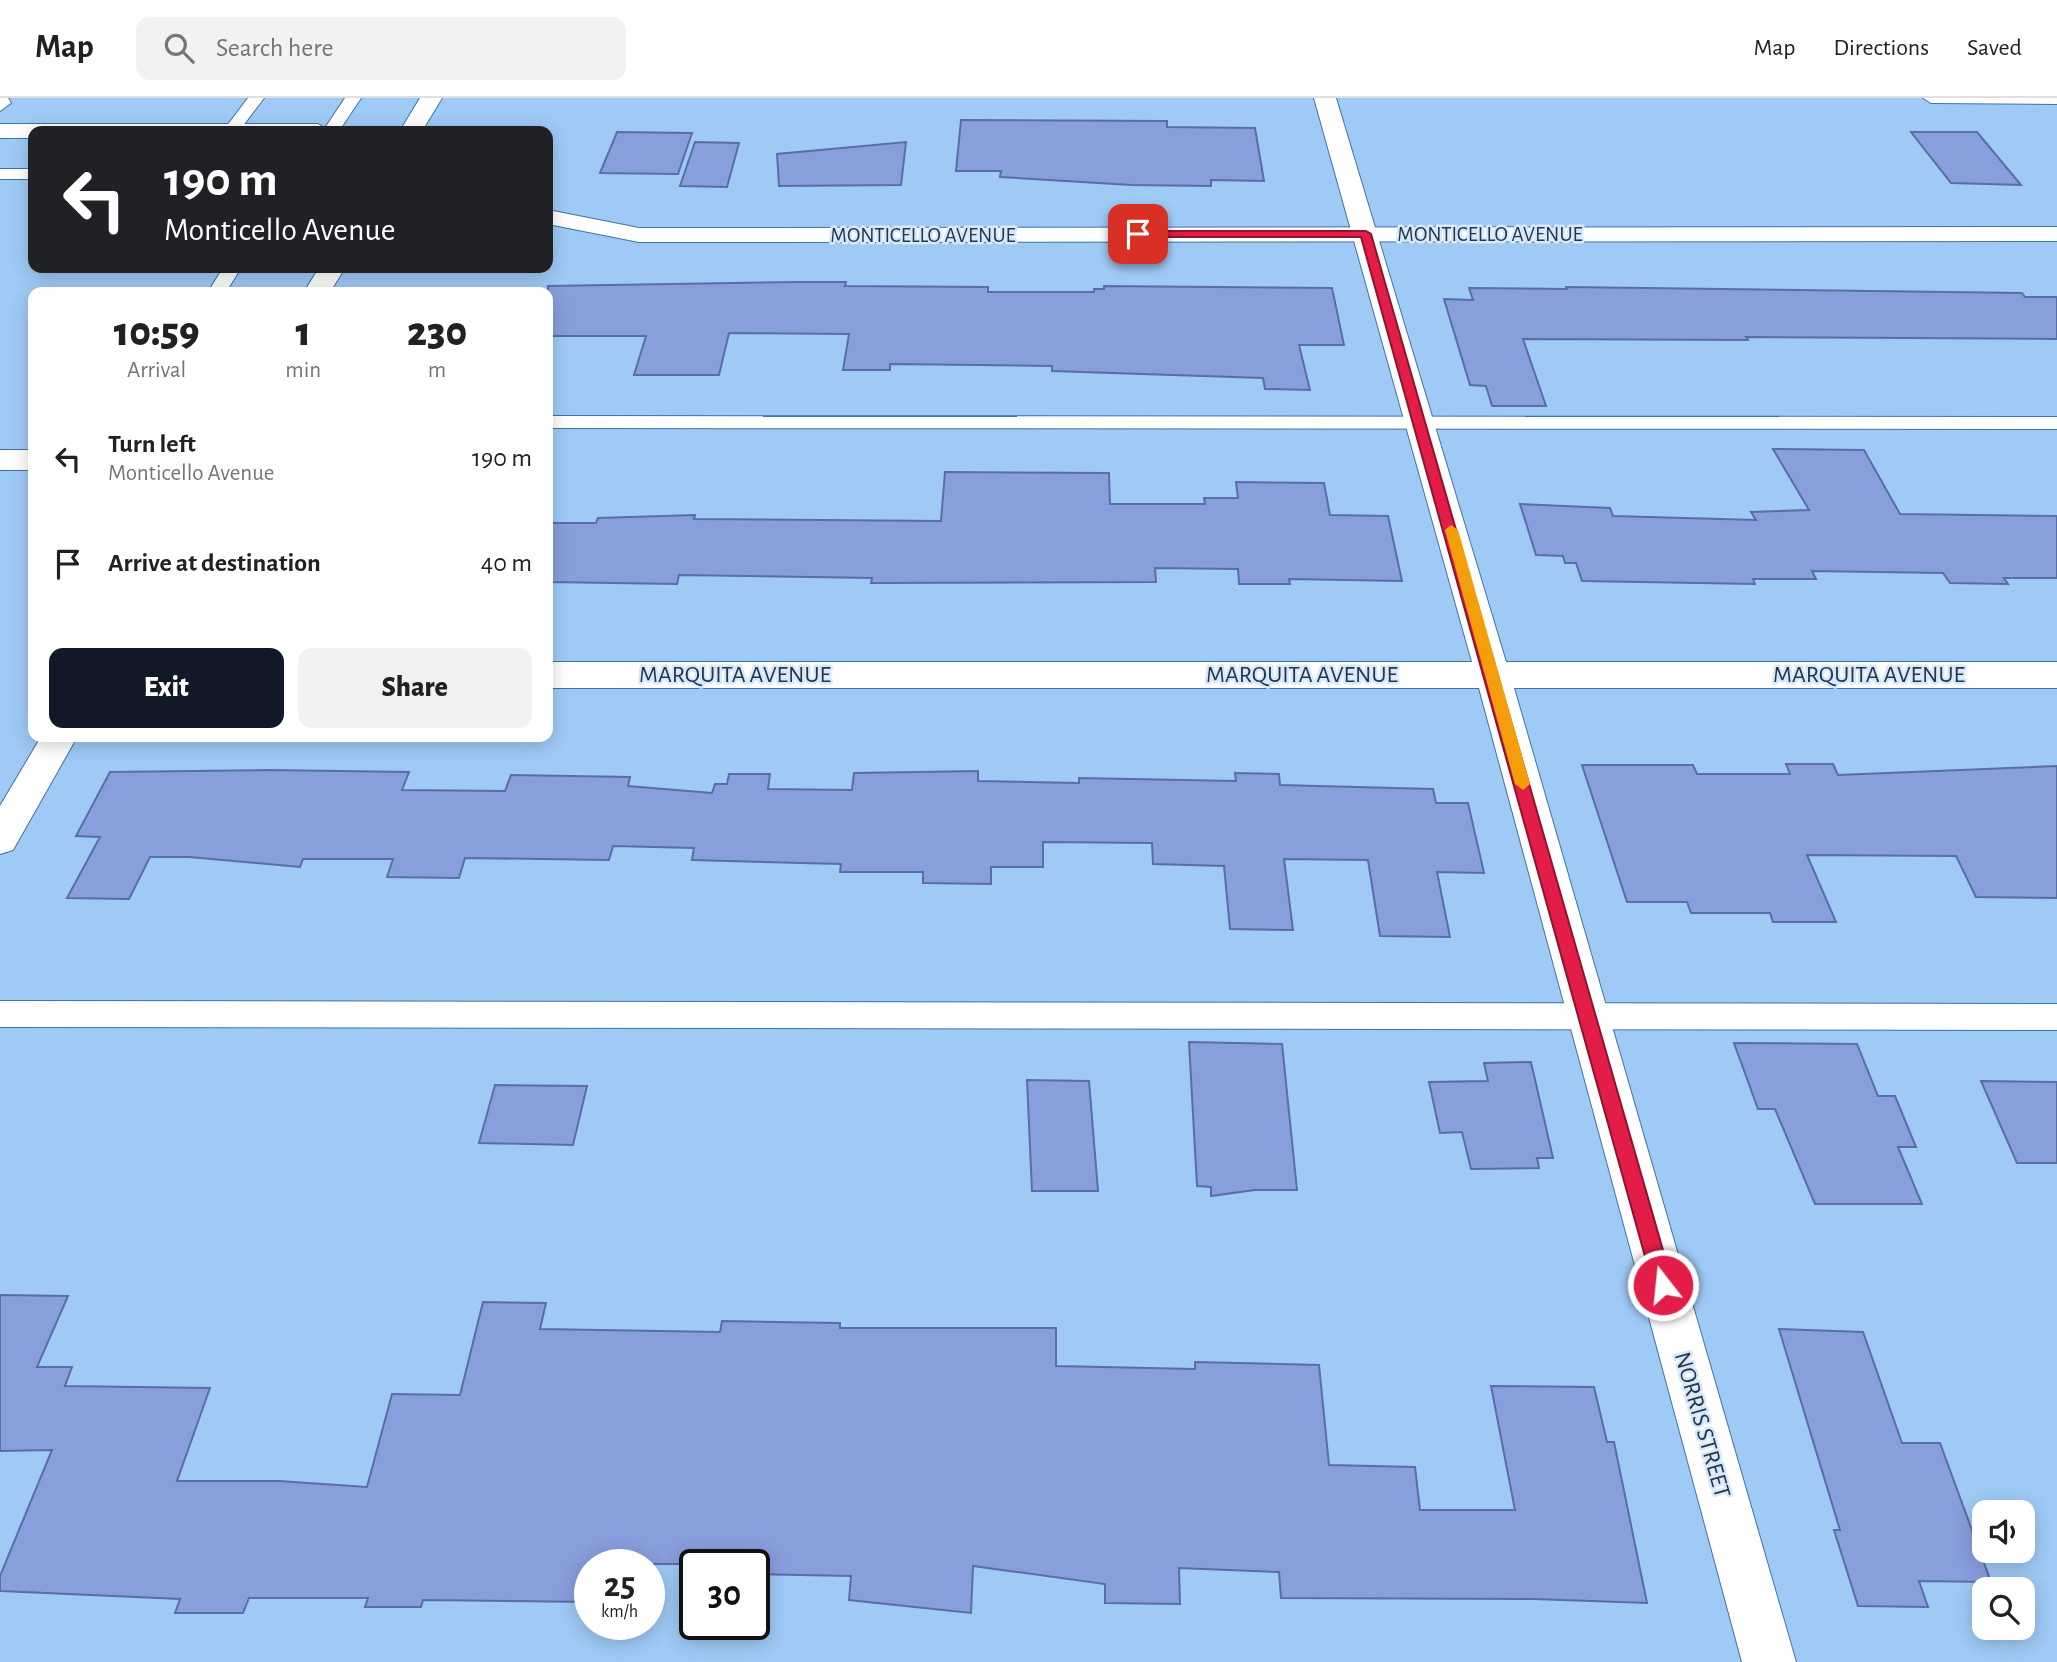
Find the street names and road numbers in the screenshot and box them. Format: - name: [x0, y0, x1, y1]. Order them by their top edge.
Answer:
- street label: MONTICELLO AVENUE: [1397, 224, 1583, 245]
- street label: MONTICELLO AVENUE: [830, 225, 1016, 246]
- street label: MARQUITA AVENUE: [639, 663, 831, 687]
- street label: MARQUITA AVENUE: [1206, 663, 1398, 687]
- street label: MARQUITA AVENUE: [1773, 663, 1965, 687]
- street label: NORRIS STREET: [1670, 1349, 1734, 1501]

